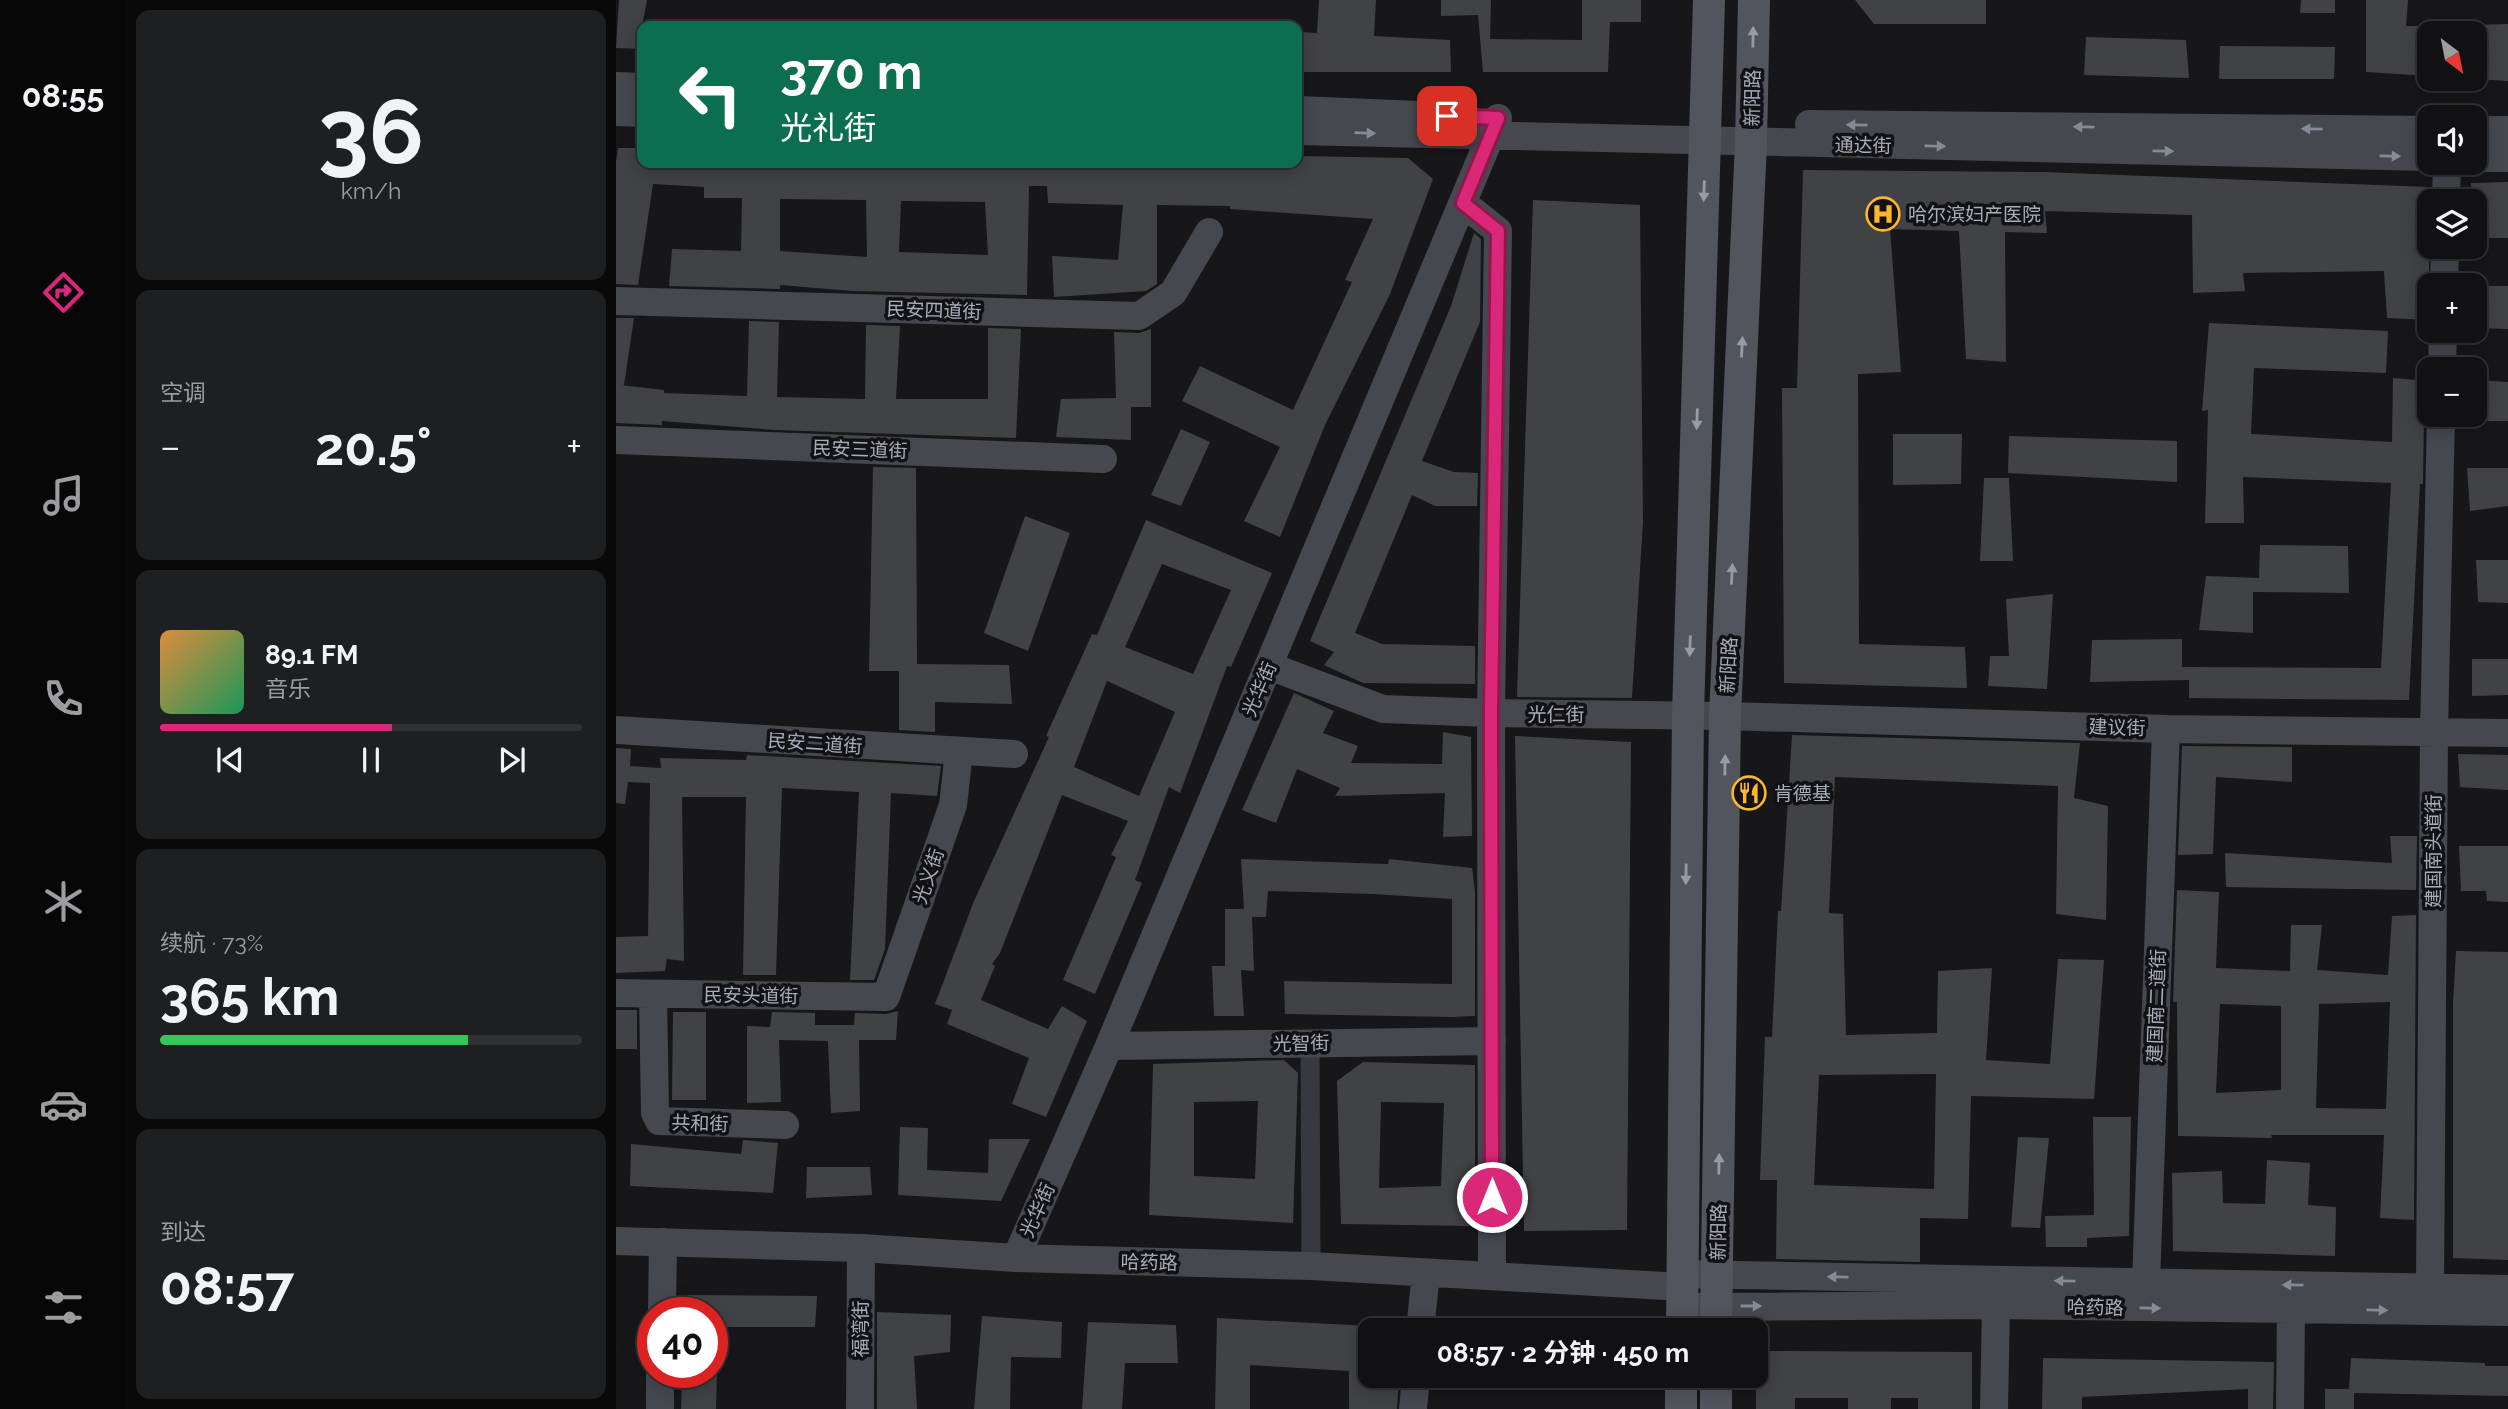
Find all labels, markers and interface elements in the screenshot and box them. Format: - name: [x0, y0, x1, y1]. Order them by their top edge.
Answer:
- north arrow: [2417, 21, 2487, 91]
- map controls: [2417, 21, 2487, 427]
- one-way arrow: [1747, 26, 1759, 48]
- text: 370 m: [780, 43, 922, 100]
- icon: left: [665, 49, 756, 140]
- street label: 新阳路: [1741, 69, 1763, 127]
- text: 08:55: [22, 77, 104, 114]
- text: 36: [318, 78, 424, 185]
- pin: [1417, 86, 1477, 146]
- icon: arrive: [1428, 97, 1466, 135]
- button: sound: [2417, 105, 2487, 175]
- text: 光礼街: [780, 109, 876, 146]
- one-way arrow: [1846, 119, 1868, 131]
- one-way arrow: [2073, 121, 2095, 133]
- one-way arrow: [2301, 123, 2323, 135]
- one-way arrow: [1354, 127, 1376, 138]
- street label: 通达街: [1834, 134, 1892, 156]
- one-way arrow: [1925, 141, 1947, 152]
- one-way arrow: [2152, 145, 2174, 157]
- one-way arrow: [2379, 150, 2401, 162]
- text: km/h: [341, 177, 401, 204]
- one-way arrow: [1699, 181, 1710, 203]
- button: layers: [2417, 189, 2487, 259]
- hospital icon: 哈尔滨妇产医院: [1864, 195, 1902, 233]
- place label: 哈尔滨妇产医院: [1908, 203, 2041, 225]
- icon: directions: [39, 268, 88, 317]
- button: +: [2417, 273, 2487, 343]
- street label: 民安四道街: [886, 297, 982, 323]
- one-way arrow: [1736, 335, 1747, 357]
- button: −: [2417, 357, 2487, 427]
- text: 空调: [160, 379, 206, 406]
- one-way arrow: [1691, 408, 1703, 430]
- text: 20.5°: [315, 416, 432, 477]
- text: −: [160, 424, 180, 469]
- text: +: [566, 424, 582, 469]
- street label: 民安三道街: [812, 436, 908, 462]
- icon: music: [39, 471, 88, 520]
- one-way arrow: [1726, 563, 1737, 585]
- one-way arrow: [1684, 635, 1695, 657]
- street label: 新阳路: [1716, 636, 1740, 694]
- text: 89.1 FM: [265, 640, 358, 670]
- street label: 光华街: [1238, 658, 1280, 720]
- icon: phone: [39, 674, 88, 723]
- text: 音乐: [265, 675, 311, 702]
- street label: 光仁街: [1527, 703, 1585, 725]
- street label: 建议街: [2088, 715, 2146, 739]
- street label: 民安二道街: [767, 729, 863, 757]
- icon: previous: [211, 741, 249, 779]
- icon: pause: [352, 741, 390, 779]
- icon: next: [493, 741, 531, 779]
- one-way arrow: [1719, 754, 1731, 776]
- restaurant icon: 肯德基: [1730, 774, 1768, 812]
- place label: 肯德基: [1774, 782, 1831, 804]
- street label: 建国南头道街: [2422, 794, 2444, 908]
- street label: 光义街: [908, 845, 948, 907]
- one-way arrow: [1680, 863, 1692, 885]
- icon: climate: [39, 877, 88, 926]
- text: 续航 · 73%: [160, 929, 263, 956]
- street label: 建国南二道街: [2143, 949, 2169, 1063]
- text: 365 km: [160, 966, 339, 1027]
- street label: 民安头道街: [703, 983, 799, 1007]
- street label: 光智街: [1272, 1032, 1330, 1054]
- icon: car: [39, 1080, 88, 1129]
- street label: 共和街: [671, 1111, 729, 1135]
- one-way arrow: [1713, 1153, 1725, 1175]
- position arrow: [1455, 1160, 1529, 1234]
- street label: 光华街: [1015, 1179, 1059, 1241]
- street label: 新阳路: [1707, 1203, 1729, 1261]
- text: 到达: [160, 1218, 206, 1245]
- street label: 哈药路: [1120, 1251, 1178, 1273]
- text: 08:57: [160, 1255, 294, 1316]
- one-way arrow: [1827, 1271, 1849, 1283]
- one-way arrow: [2054, 1275, 2076, 1287]
- one-way arrow: [2282, 1279, 2304, 1291]
- icon: filters: [39, 1283, 88, 1332]
- street label: 哈药路: [2066, 1296, 2124, 1318]
- speed limit sign: 40: [637, 1297, 728, 1388]
- street label: 福湾街: [849, 1300, 871, 1358]
- one-way arrow: [1740, 1300, 1762, 1312]
- one-way arrow: [2139, 1302, 2161, 1313]
- one-way arrow: [2366, 1305, 2388, 1316]
- text: 08:57 · 2 分钟 · 450 m: [1437, 1338, 1689, 1368]

